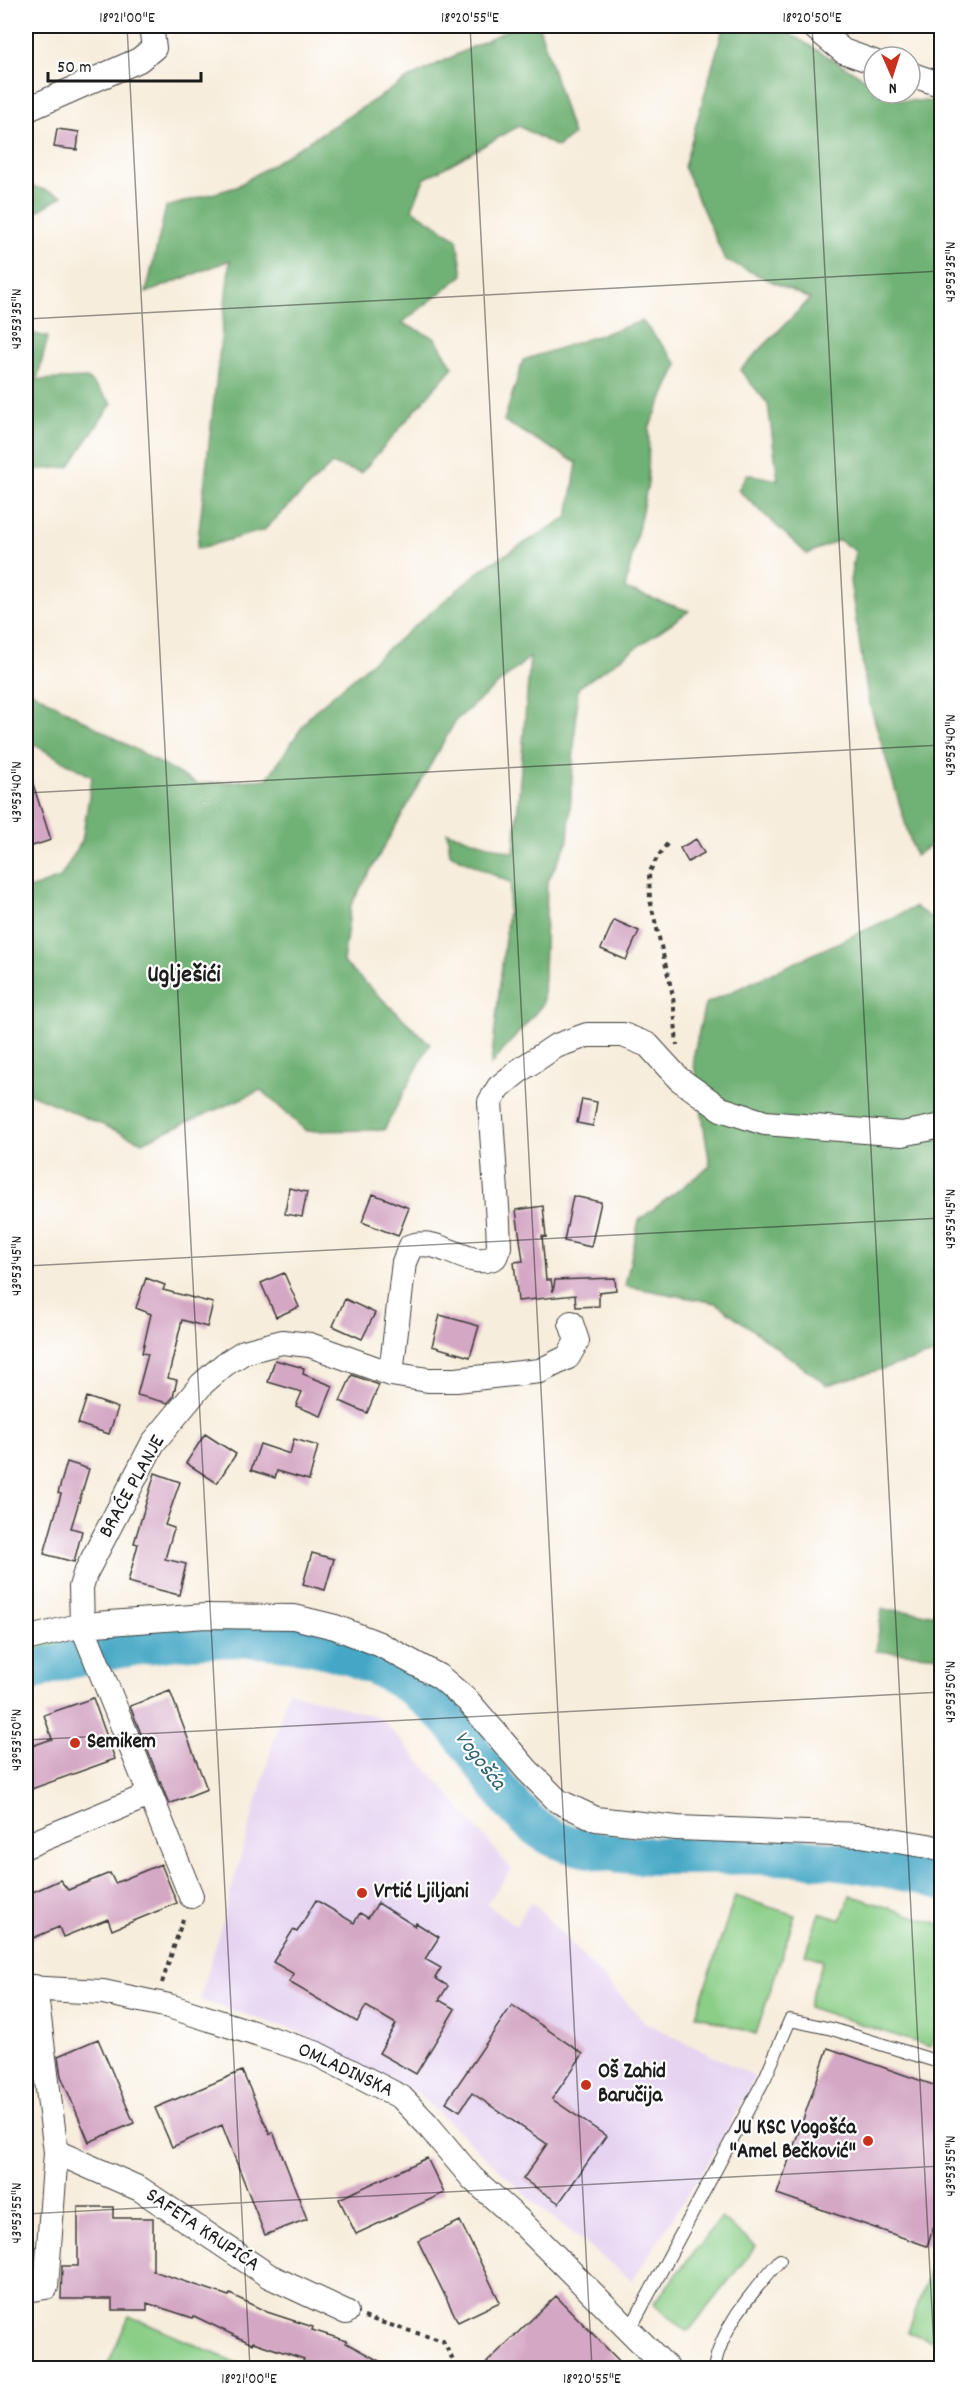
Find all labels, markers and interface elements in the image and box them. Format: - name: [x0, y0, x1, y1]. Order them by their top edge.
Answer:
- text: 18°21'00"E: [99, 8, 155, 30]
- text: 18°20'55"E: [441, 8, 499, 30]
- text: 18°20'50"E: [782, 8, 842, 30]
- scale bar: [48, 45, 201, 83]
- north arrow: [862, 45, 922, 105]
- text: 50 m: [57, 56, 92, 81]
- text: N: [888, 76, 897, 99]
- text: 43°53'35"N: [941, 242, 963, 302]
- text: 43°53'35"N: [7, 289, 29, 349]
- text: 43°53'40"N: [941, 714, 963, 776]
- text: 43°53'40"N: [7, 761, 29, 823]
- district label: Uglješići: [147, 959, 221, 993]
- text: 43°53'45"N: [941, 1189, 963, 1249]
- text: 43°53'45"N: [7, 1236, 29, 1296]
- street label: BRAĆE PLANJE: [92, 1430, 174, 1544]
- text: 43°53'50"N: [941, 1661, 963, 1723]
- text: 43°53'50"N: [7, 1709, 29, 1771]
- water label: Vogošća: [446, 1724, 513, 1799]
- place label: Semikem: [87, 1728, 156, 1758]
- marker: Semikem: [68, 1736, 82, 1750]
- place label: Vrtić Ljiljani: [374, 1878, 469, 1908]
- marker: Vrtić Ljiljani: [355, 1886, 369, 1900]
- street label: OMLADINSKA: [292, 2036, 398, 2106]
- place label: OŠ Zahid Baručija: [598, 2058, 666, 2112]
- marker: OŠ Zahid Baručija: [579, 2078, 593, 2092]
- place label: JU KSC Vogošća "Amel Bečković": [729, 2114, 857, 2168]
- marker: JU KSC Vogošća "Amel Bečković": [861, 2134, 875, 2148]
- text: 43°53'55"N: [941, 2136, 963, 2196]
- street label: SAFETA KRUPIĆA: [139, 2182, 265, 2280]
- text: 43°53'55"N: [7, 2183, 29, 2243]
- text: 18°21'00"E: [221, 2369, 277, 2391]
- text: 18°20'55"E: [563, 2369, 621, 2391]

